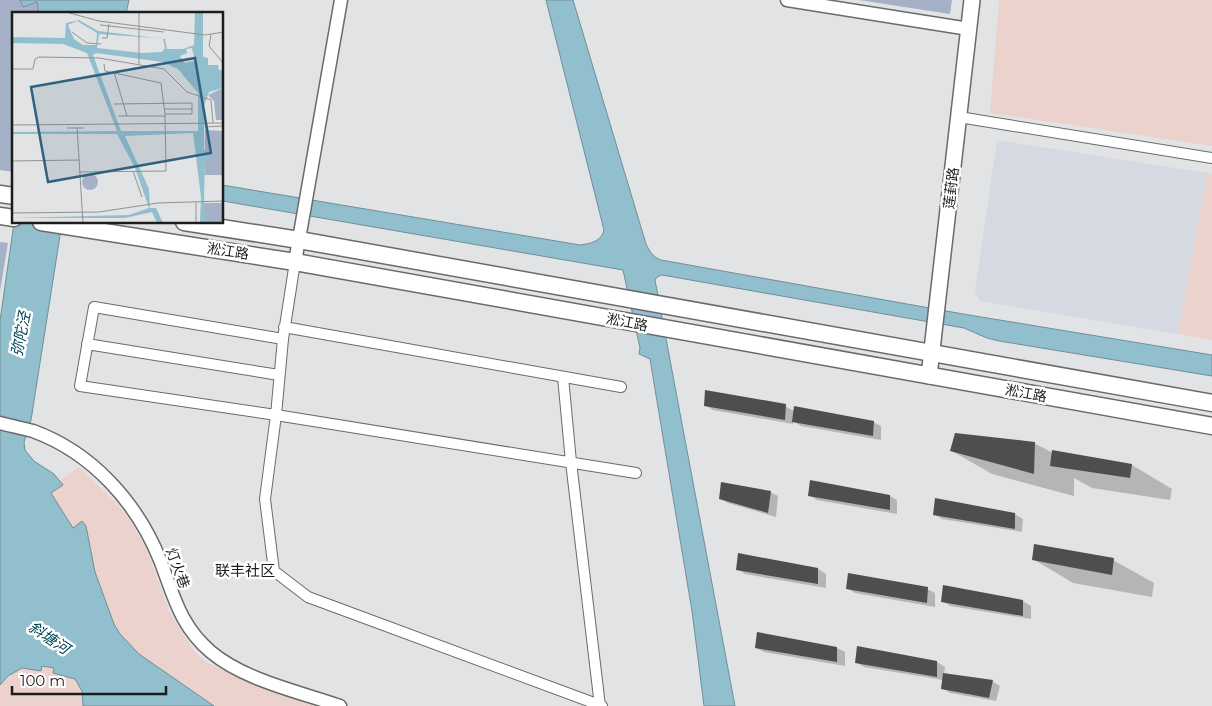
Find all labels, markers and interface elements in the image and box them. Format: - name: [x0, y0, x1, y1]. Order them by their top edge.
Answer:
- inset map: [12, 12, 224, 224]
- street label: 莲葑路: [940, 166, 962, 210]
- street label: 淞江路: [206, 239, 250, 263]
- water label: 弥陀泾: [7, 308, 35, 358]
- street label: 淞江路: [605, 309, 649, 335]
- street label: 淞江路: [1004, 380, 1048, 406]
- street label: 灯火巷: [162, 545, 194, 591]
- district label: 联丰社区: [215, 561, 275, 580]
- water label: 斜塘河: [25, 617, 76, 660]
- scale bar: [12, 664, 166, 696]
- text: 100 m: [20, 671, 65, 690]

